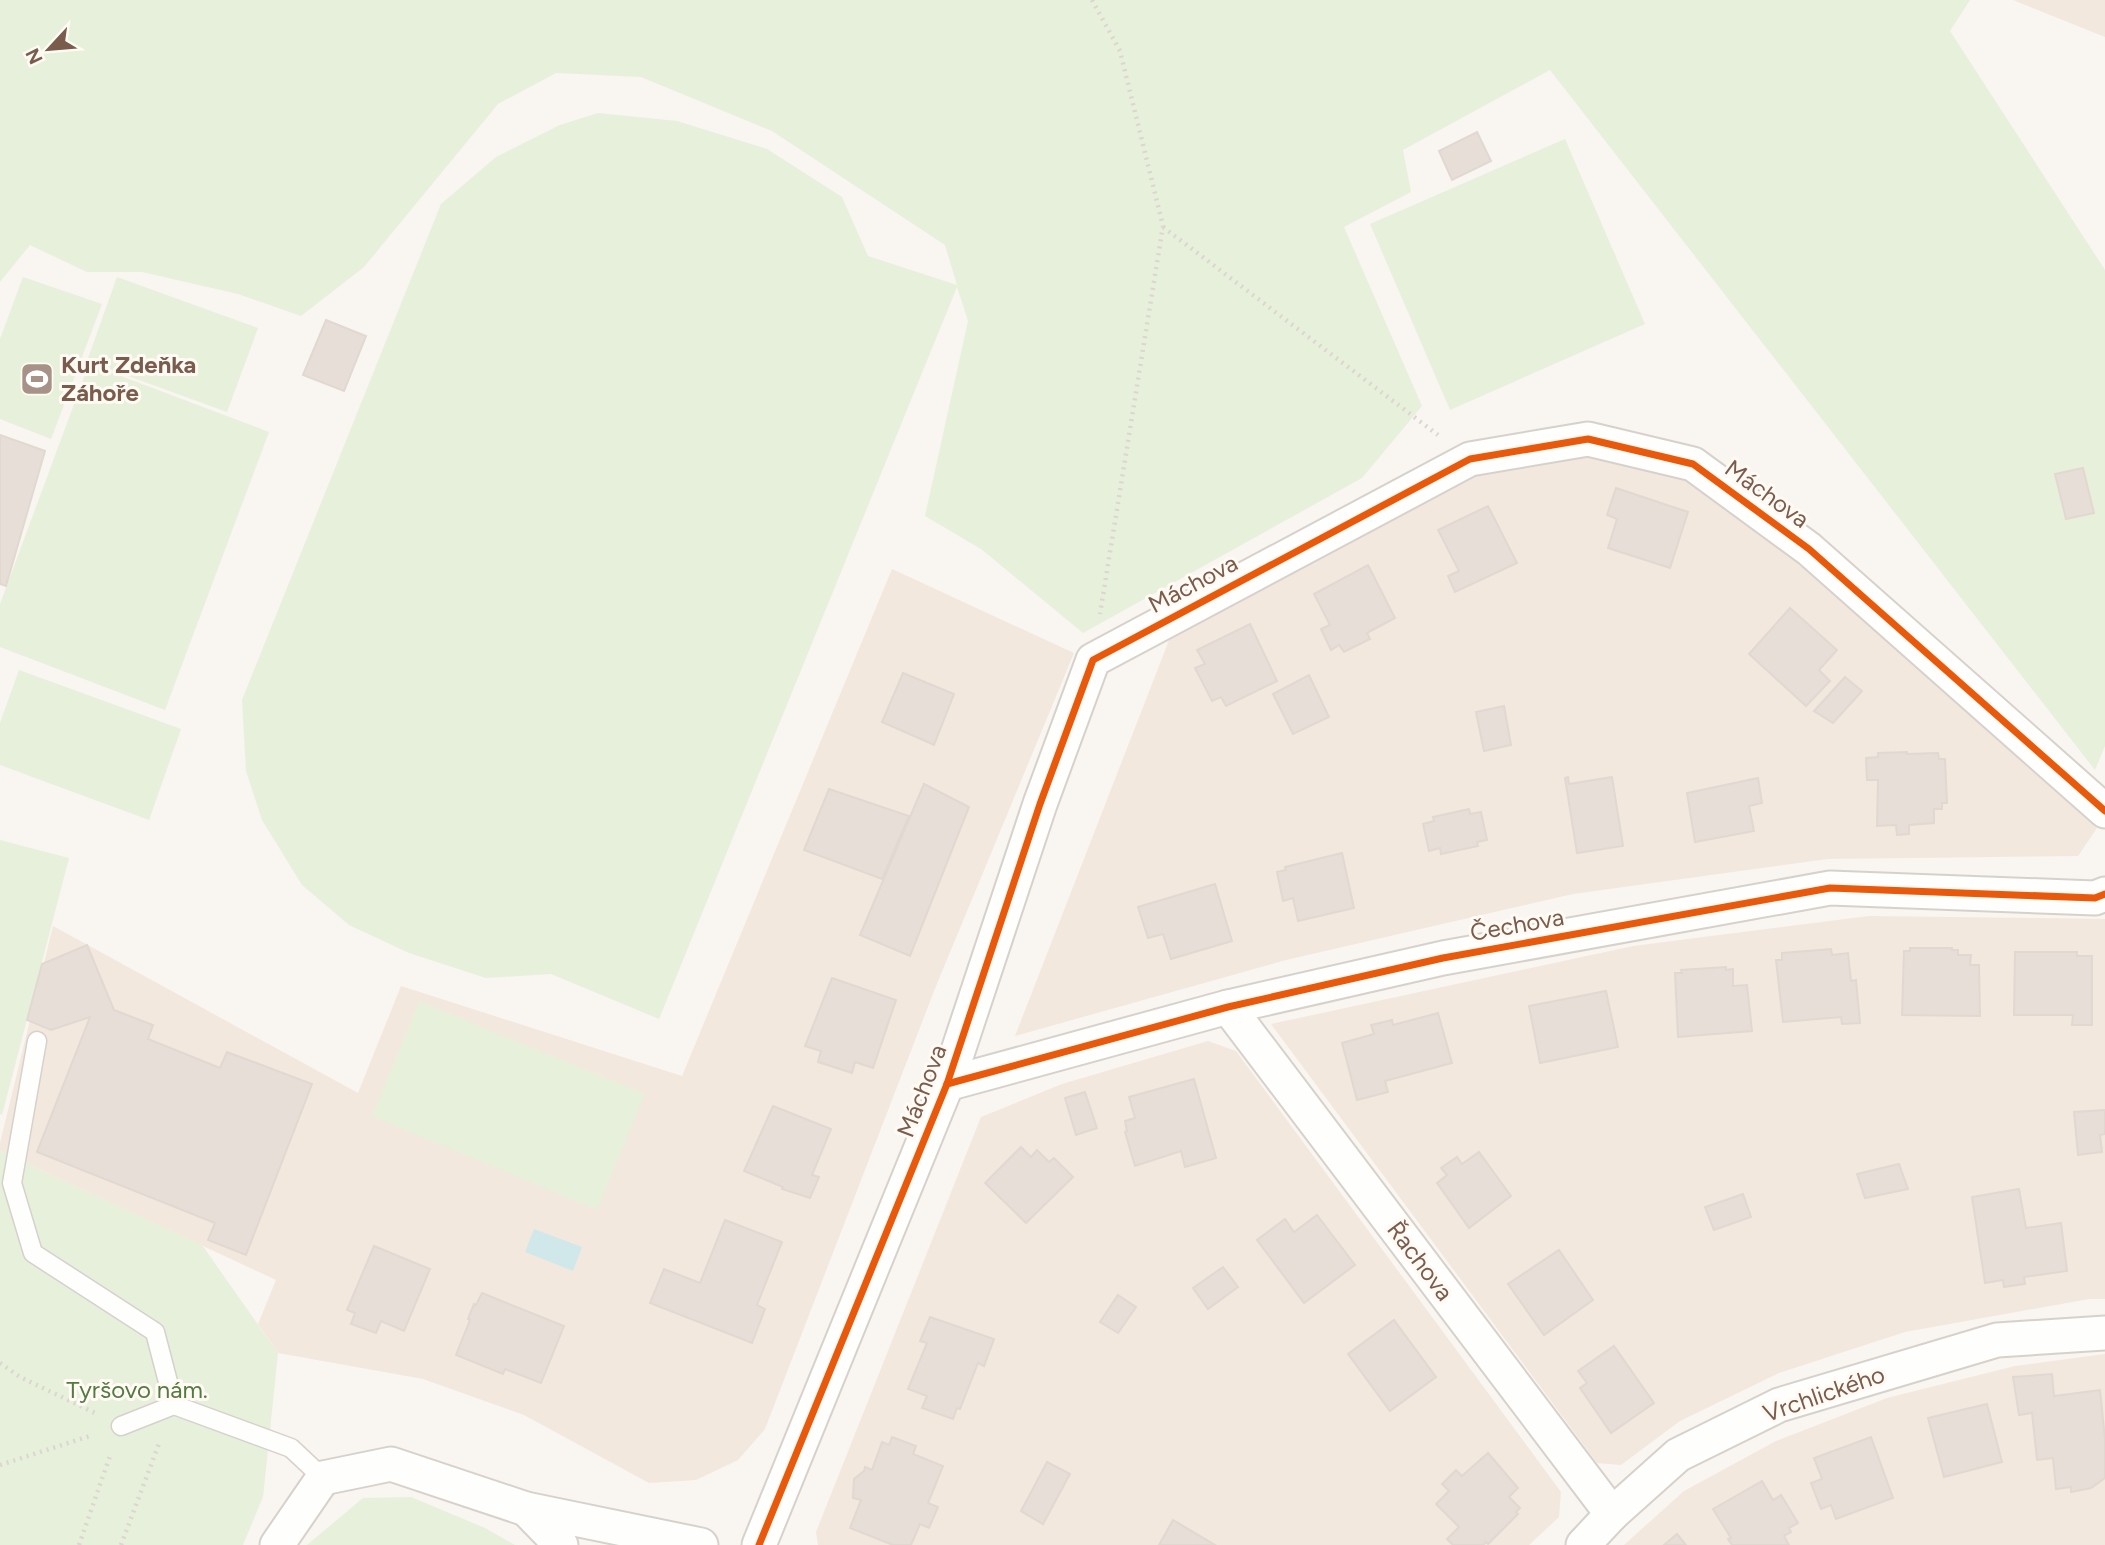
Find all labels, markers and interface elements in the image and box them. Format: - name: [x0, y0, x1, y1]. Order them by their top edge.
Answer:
- north arrow: [14, 14, 84, 84]
- text: N: [21, 45, 48, 68]
- place label: Kurt Zdeňka Záhoře: [61, 350, 196, 407]
- sports icon: Kurt Zdeňka Záhoře: [18, 360, 56, 398]
- street label: Máchova: [1720, 453, 1815, 534]
- street label: Máchova: [1143, 548, 1242, 619]
- street label: Čechova: [1468, 902, 1566, 947]
- street label: Máchova: [891, 1040, 952, 1141]
- street label: Řachova: [1381, 1215, 1460, 1306]
- street label: Vrchlického: [1759, 1359, 1888, 1428]
- park label: Tyršovo nám.: [66, 1375, 208, 1404]

